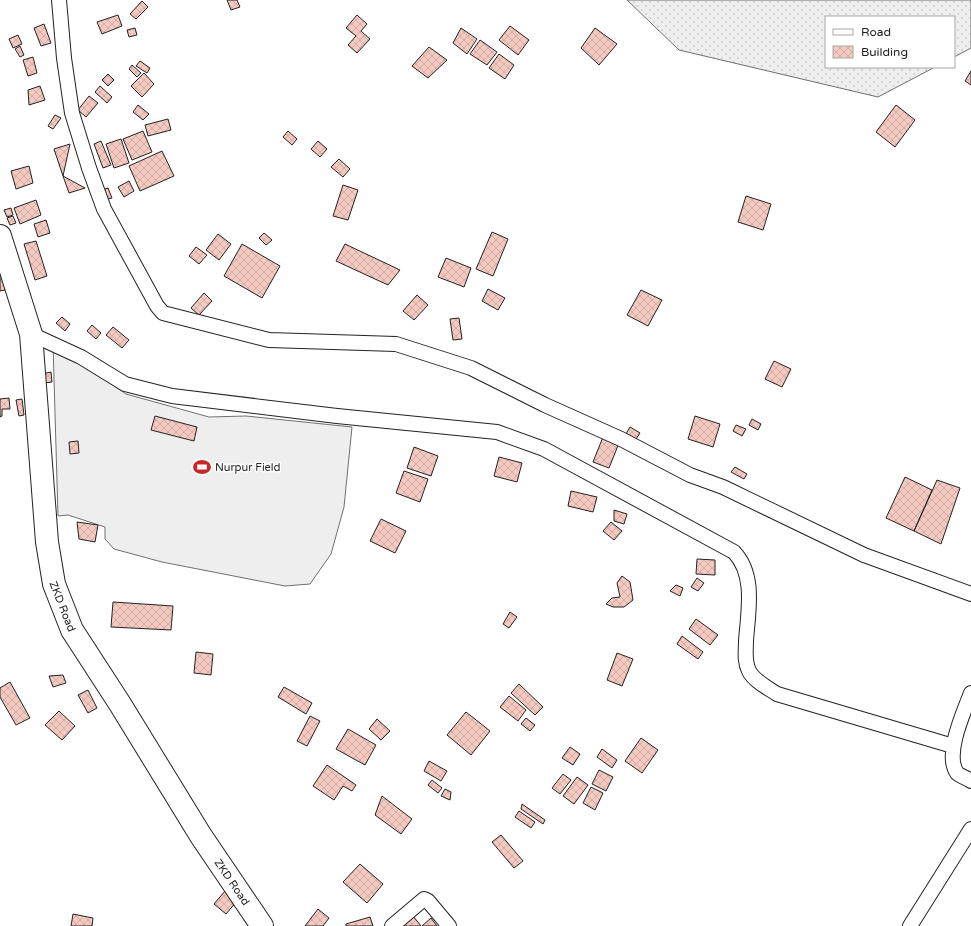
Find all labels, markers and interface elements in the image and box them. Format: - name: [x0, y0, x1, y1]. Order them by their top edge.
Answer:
- legend: [825, 16, 955, 68]
- text: Road: [861, 25, 891, 39]
- text: Building: [861, 45, 908, 59]
- sports icon: Nurpur Field: [192, 457, 212, 477]
- place label: Nurpur Field: [215, 461, 281, 474]
- street label: ZKD Road: [47, 579, 78, 634]
- street label: ZKD Road: [211, 857, 252, 908]

